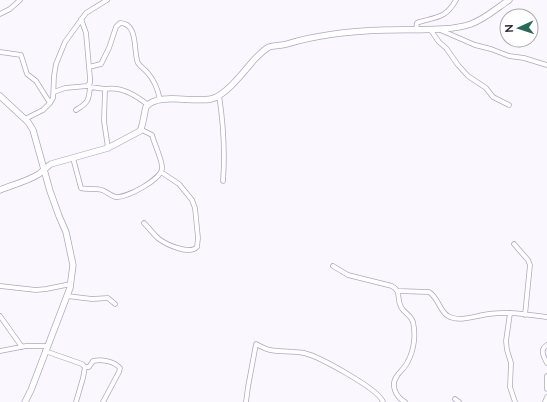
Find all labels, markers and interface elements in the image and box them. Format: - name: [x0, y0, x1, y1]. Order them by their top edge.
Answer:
- north arrow: [499, 8, 539, 48]
- text: N: [502, 24, 515, 33]

